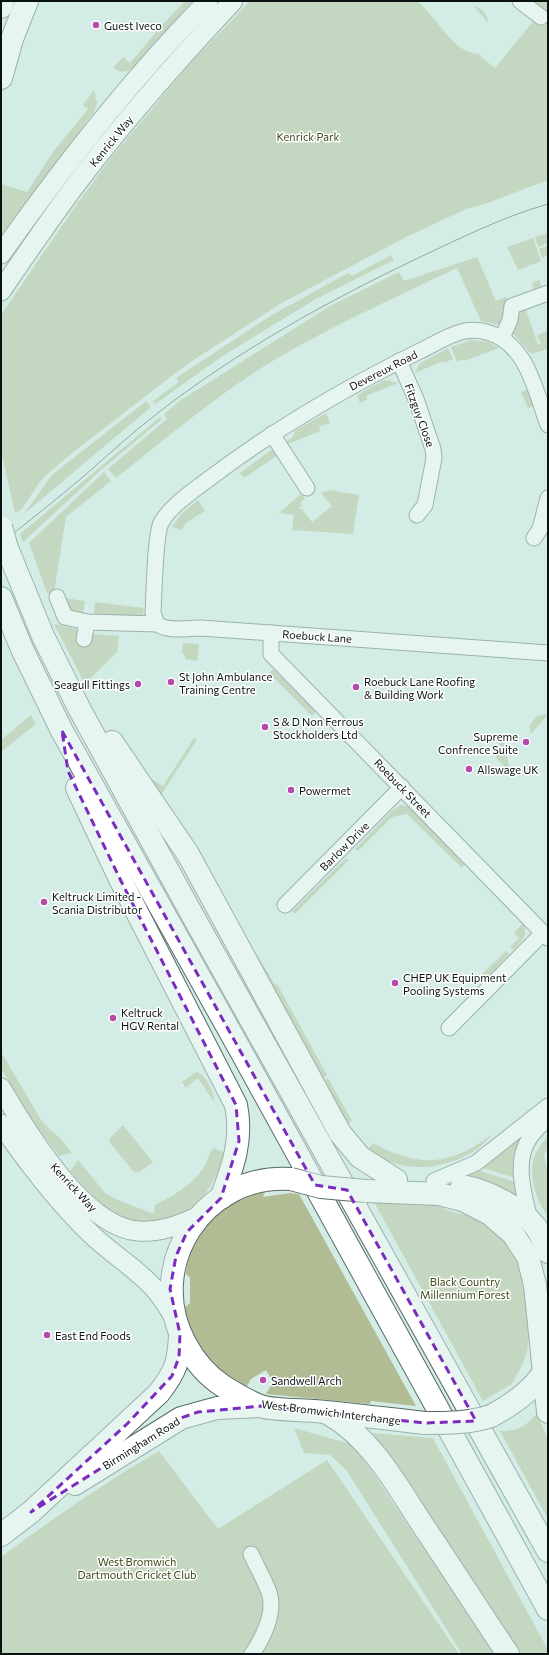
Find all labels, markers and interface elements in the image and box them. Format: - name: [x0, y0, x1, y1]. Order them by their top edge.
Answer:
- place label: Guest Iveco: [104, 19, 162, 32]
- marker: Guest Iveco: [91, 20, 101, 30]
- street label: Kenrick Way: [87, 113, 136, 169]
- park label: Kenrick Park: [277, 130, 339, 143]
- street label: Devereux Road: [347, 347, 419, 393]
- street label: Fitzguy Close: [402, 381, 438, 449]
- street label: Roebuck Lane: [282, 627, 352, 645]
- place label: St John Ambulance Training Centre: [179, 670, 273, 696]
- place label: Roebuck Lane Roofing & Building Work: [364, 675, 475, 701]
- marker: St John Ambulance Training Centre: [166, 677, 176, 687]
- place label: Seagull Fittings: [54, 678, 130, 691]
- marker: Seagull Fittings: [133, 679, 143, 689]
- marker: Roebuck Lane Roofing & Building Work: [351, 682, 361, 692]
- place label: S & D Non Ferrous Stockholders Ltd: [273, 715, 363, 741]
- marker: S & D Non Ferrous Stockholders Ltd: [260, 722, 270, 732]
- place label: Supreme Confrence Suite: [438, 730, 518, 756]
- marker: Supreme Confrence Suite: [521, 737, 531, 747]
- street label: Roebuck Street: [372, 756, 435, 820]
- place label: Allswage UK: [477, 763, 539, 776]
- marker: Allswage UK: [464, 764, 474, 774]
- place label: Powermet: [299, 784, 351, 797]
- marker: Powermet: [286, 785, 296, 795]
- street label: Barlow Drive: [317, 819, 371, 873]
- place label: Keltruck Limited - Scania Distributor: [52, 890, 143, 916]
- marker: Keltruck Limited - Scania Distributor: [39, 897, 49, 907]
- place label: CHEP UK Equipment Pooling Systems: [403, 971, 507, 997]
- marker: CHEP UK Equipment Pooling Systems: [390, 978, 400, 988]
- place label: Keltruck HGV Rental: [121, 1006, 179, 1032]
- marker: Keltruck HGV Rental: [108, 1013, 118, 1023]
- street label: Kenrick Way: [48, 1160, 100, 1214]
- park label: Black Country Millennium Forest: [420, 1275, 511, 1301]
- place label: East End Foods: [55, 1329, 131, 1342]
- marker: East End Foods: [42, 1330, 52, 1340]
- place label: Sandwell Arch: [271, 1374, 342, 1387]
- marker: Sandwell Arch: [258, 1375, 268, 1385]
- street label: West Bromwich Interchange: [261, 1397, 401, 1427]
- street label: Birmingham Road: [100, 1414, 182, 1472]
- park label: West Bromwich Dartmouth Cricket Club: [77, 1555, 197, 1581]

